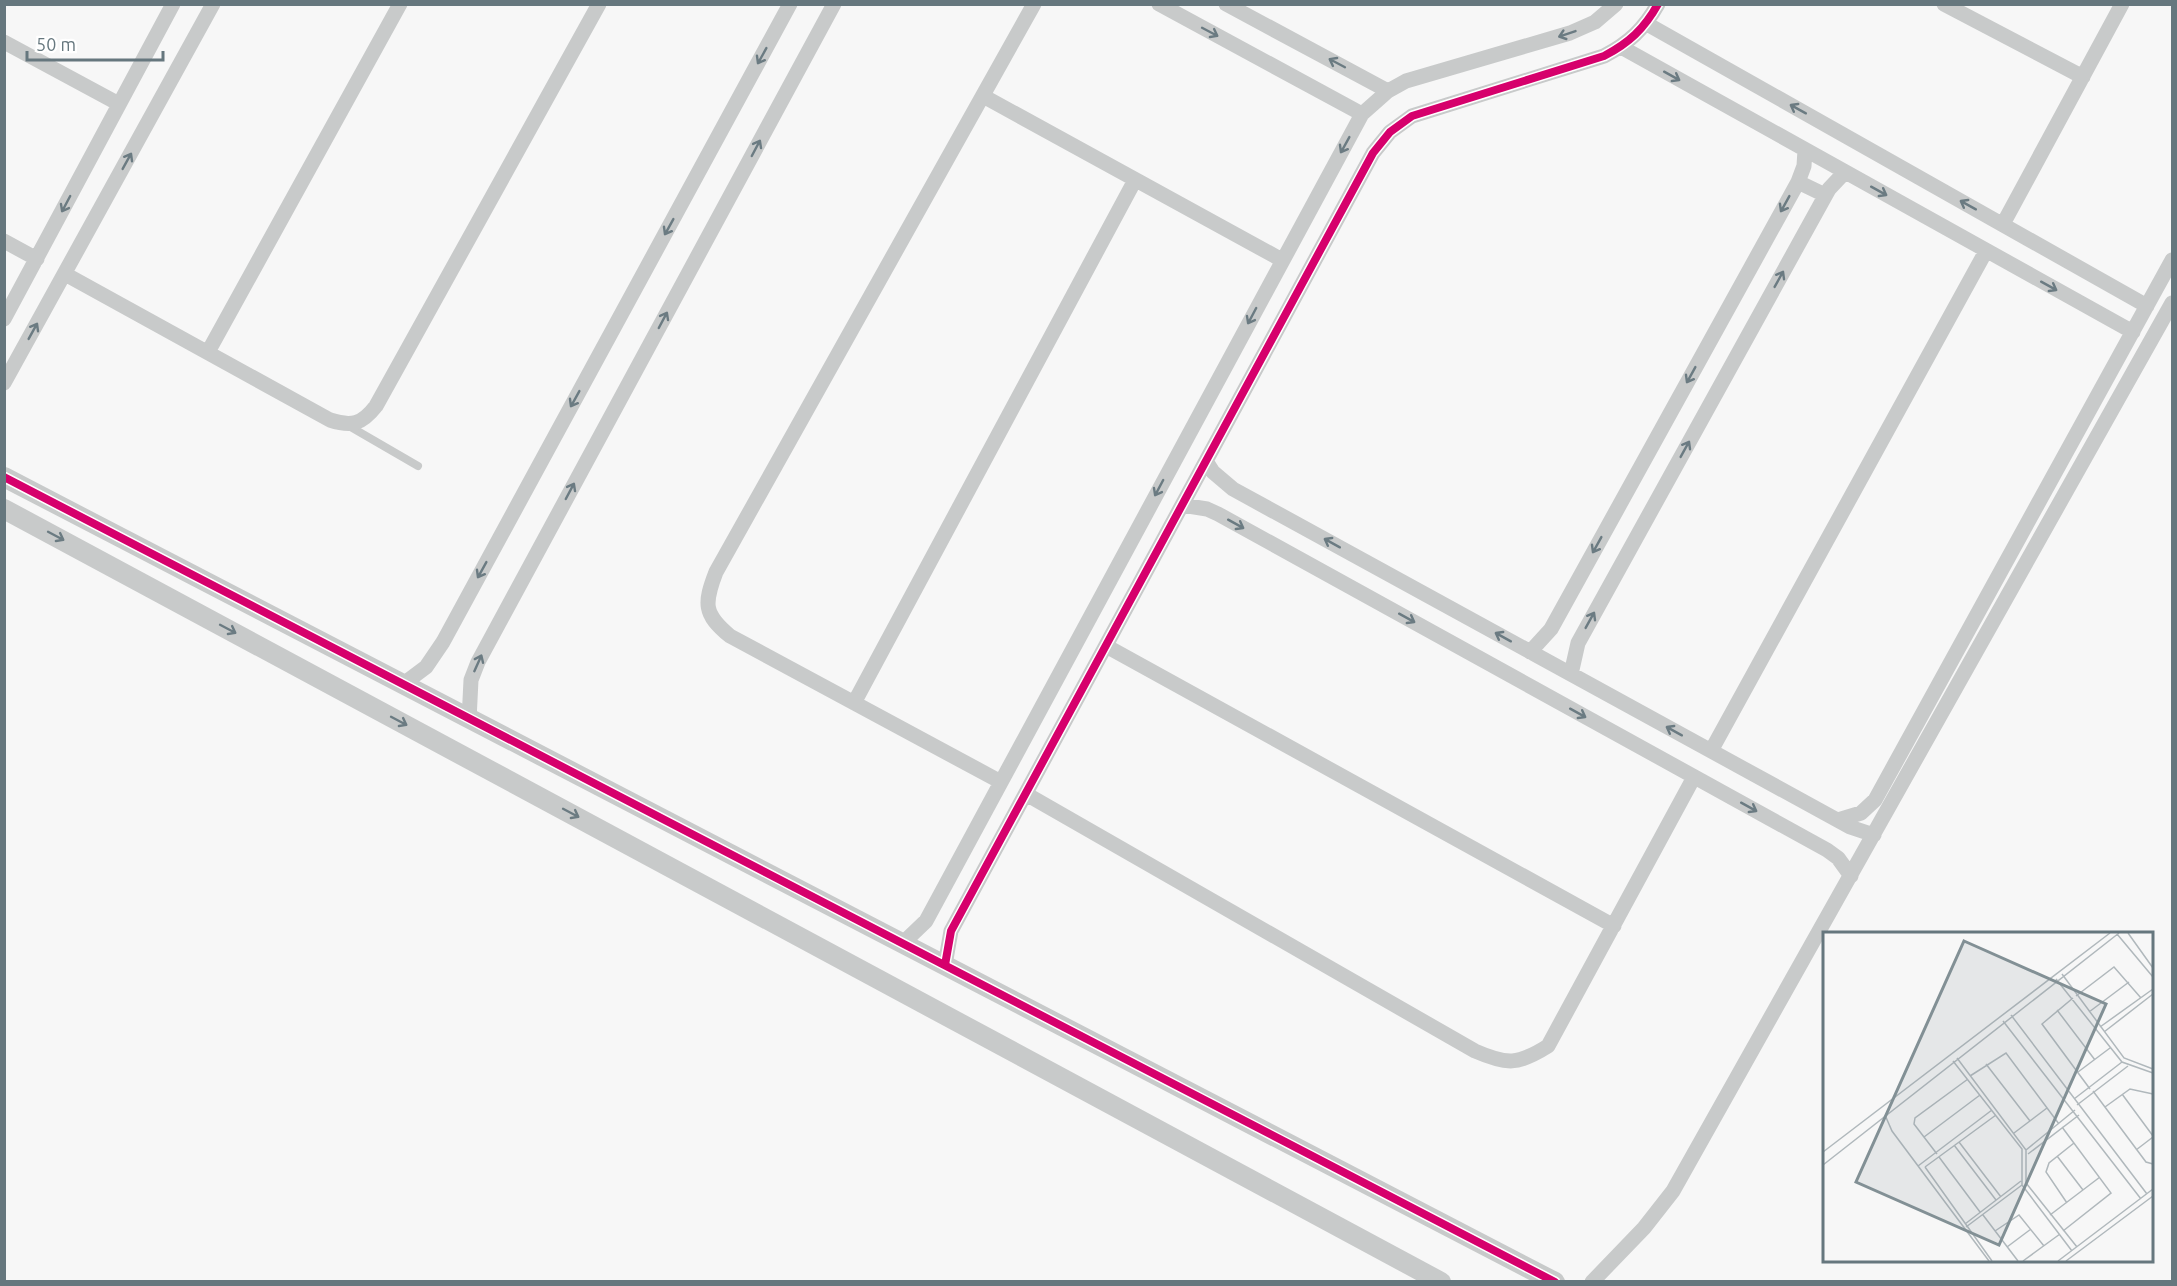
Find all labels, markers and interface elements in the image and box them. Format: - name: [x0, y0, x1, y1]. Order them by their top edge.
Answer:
- scale bar: [27, 24, 164, 62]
- one-way arrow: [1201, 27, 1219, 38]
- one-way arrow: [1558, 29, 1576, 40]
- text: 50 m: [36, 34, 76, 54]
- one-way arrow: [756, 47, 768, 64]
- one-way arrow: [1328, 57, 1346, 68]
- one-way arrow: [1663, 70, 1680, 82]
- one-way arrow: [1790, 103, 1807, 115]
- one-way arrow: [1339, 136, 1351, 153]
- one-way arrow: [750, 140, 762, 157]
- one-way arrow: [121, 153, 133, 170]
- one-way arrow: [1870, 186, 1887, 198]
- one-way arrow: [60, 195, 72, 212]
- one-way arrow: [1779, 195, 1791, 212]
- one-way arrow: [1960, 199, 1977, 211]
- one-way arrow: [663, 218, 675, 235]
- one-way arrow: [1774, 270, 1785, 288]
- one-way arrow: [2041, 281, 2058, 293]
- one-way arrow: [1246, 307, 1257, 325]
- one-way arrow: [658, 311, 669, 329]
- one-way arrow: [28, 323, 39, 341]
- one-way arrow: [1685, 365, 1696, 383]
- one-way arrow: [569, 389, 580, 407]
- one-way arrow: [1679, 441, 1691, 458]
- one-way arrow: [1153, 479, 1165, 496]
- one-way arrow: [564, 483, 576, 500]
- one-way arrow: [1227, 519, 1245, 530]
- one-way arrow: [47, 530, 64, 542]
- one-way arrow: [1591, 536, 1603, 553]
- one-way arrow: [1324, 537, 1341, 549]
- one-way arrow: [476, 561, 488, 578]
- one-way arrow: [1398, 612, 1415, 624]
- one-way arrow: [1584, 612, 1596, 629]
- one-way arrow: [218, 624, 236, 635]
- one-way arrow: [1494, 631, 1512, 642]
- one-way arrow: [473, 654, 484, 672]
- one-way arrow: [1569, 707, 1586, 719]
- one-way arrow: [390, 716, 408, 727]
- one-way arrow: [1666, 724, 1683, 736]
- one-way arrow: [1739, 802, 1757, 813]
- one-way arrow: [562, 807, 579, 819]
- inset map: [1823, 932, 2153, 1262]

